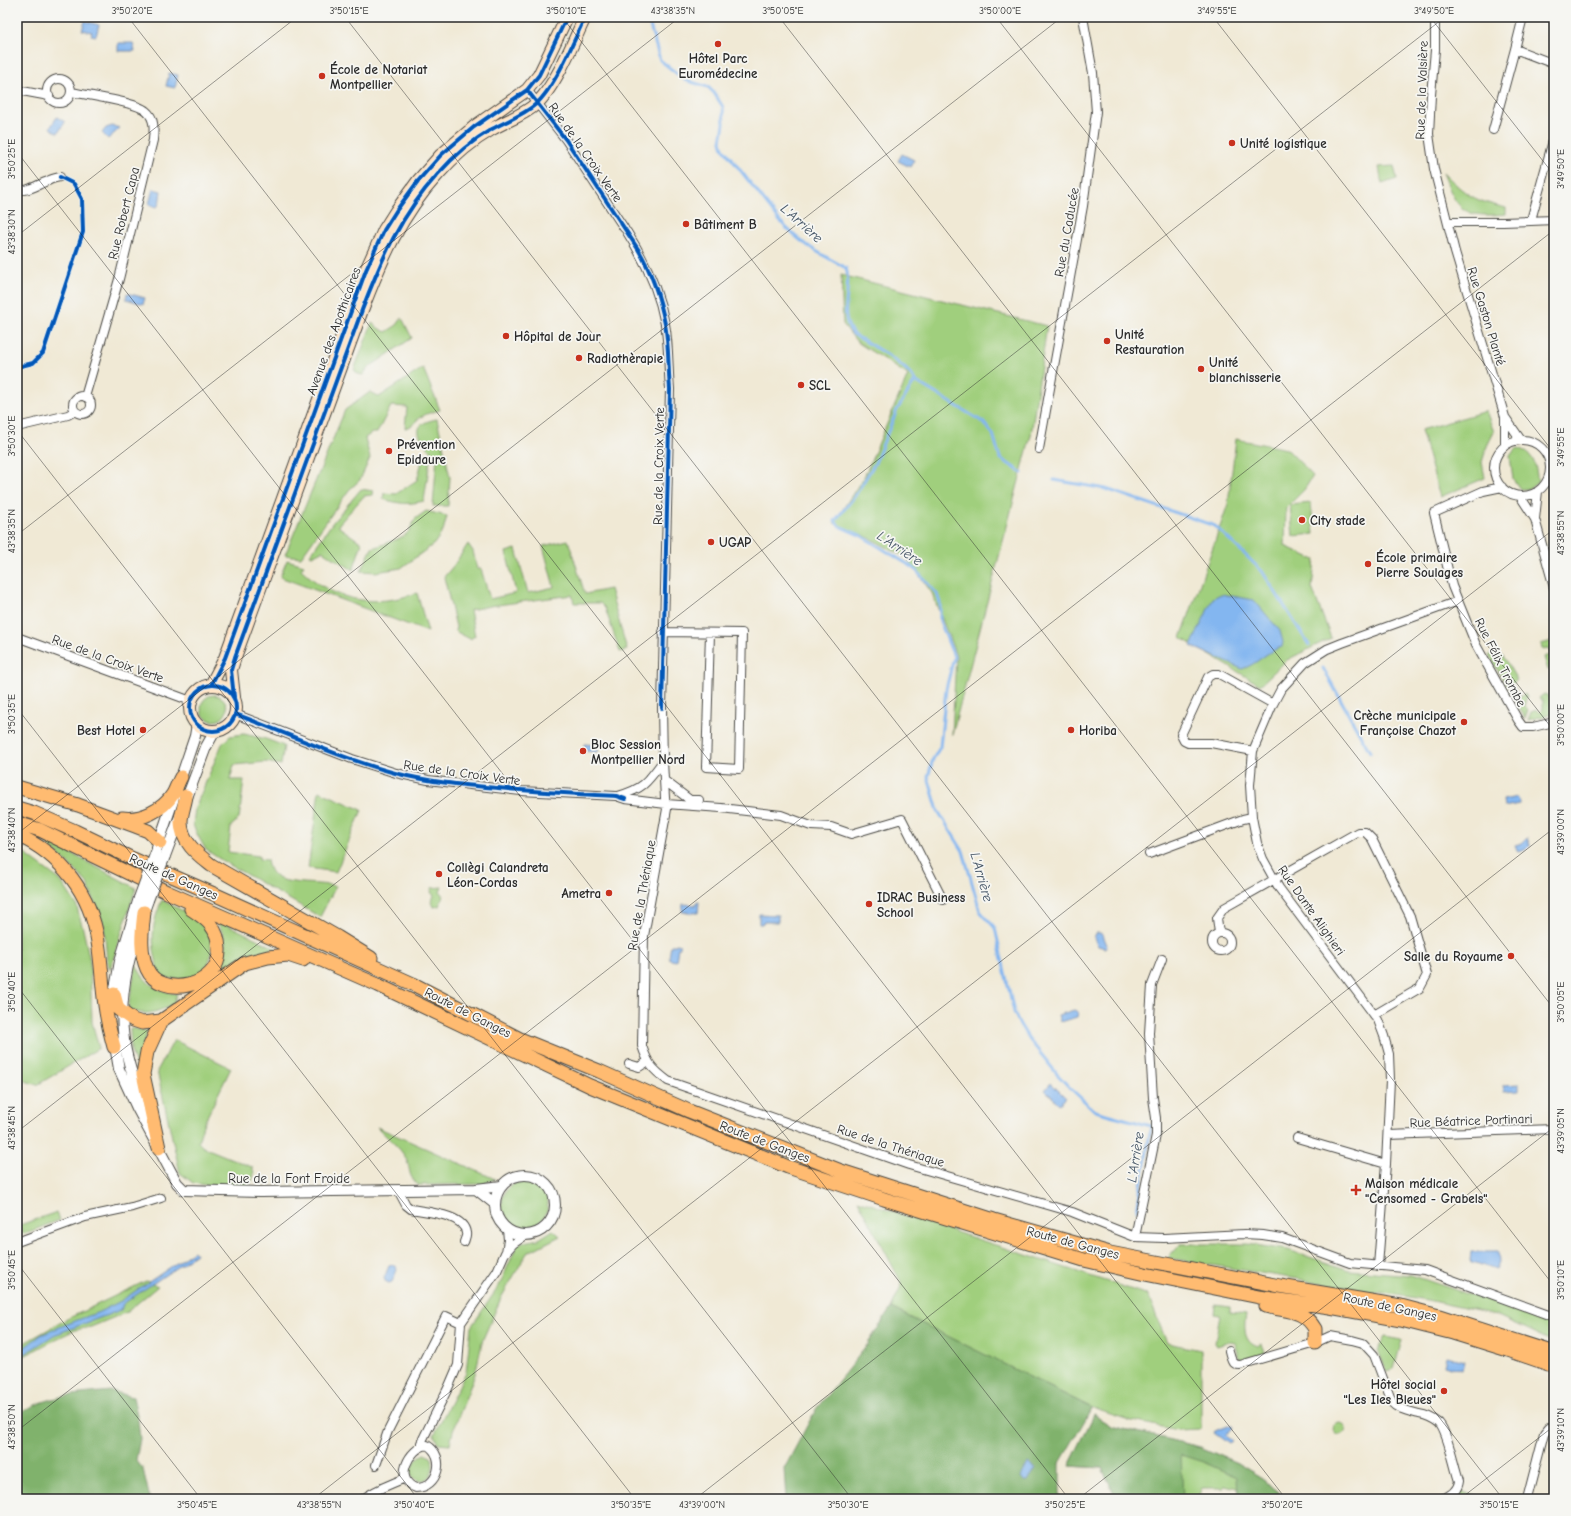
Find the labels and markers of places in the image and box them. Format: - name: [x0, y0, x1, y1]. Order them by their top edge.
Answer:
- marker: Hôtel Parc Euromédecine: [713, 39, 723, 49]
- place label: Hôtel Parc Euromédecine: [679, 51, 758, 81]
- place label: École de Notariat Montpellier: [330, 61, 428, 92]
- marker: École de Notariat Montpellier: [317, 71, 327, 81]
- place label: Unité logistique: [1240, 136, 1327, 151]
- marker: Unité logistique: [1227, 138, 1237, 148]
- place label: Bâtiment B: [694, 217, 757, 232]
- marker: Bâtiment B: [681, 219, 691, 229]
- place label: Unité Restauration: [1115, 327, 1184, 357]
- place label: Hôpital de Jour: [514, 329, 602, 344]
- marker: Hôpital de Jour: [501, 331, 511, 341]
- marker: Unité Restauration: [1102, 336, 1112, 346]
- place label: Radiothèrapie: [587, 351, 664, 366]
- marker: Radiothèrapie: [574, 353, 584, 363]
- place label: Unité blanchisserie: [1209, 355, 1282, 385]
- marker: Unité blanchisserie: [1196, 364, 1206, 374]
- place label: SCL: [809, 378, 831, 393]
- marker: SCL: [796, 380, 806, 390]
- place label: Prévention Epidaure: [397, 437, 455, 467]
- marker: Prévention Epidaure: [384, 446, 394, 456]
- place label: City stade: [1310, 513, 1366, 528]
- marker: City stade: [1297, 515, 1307, 525]
- place label: UGAP: [719, 535, 752, 550]
- marker: UGAP: [706, 537, 716, 547]
- place label: École primaire Pierre Soulages: [1376, 549, 1464, 580]
- marker: École primaire Pierre Soulages: [1363, 559, 1373, 569]
- place label: Crèche municipale Françoise Chazot: [1354, 708, 1457, 738]
- marker: Crèche municipale Françoise Chazot: [1459, 717, 1469, 727]
- place label: Best Hotel: [77, 723, 135, 738]
- place label: Horiba: [1079, 723, 1117, 738]
- marker: Best Hotel: [138, 725, 148, 735]
- marker: Horiba: [1066, 725, 1076, 735]
- place label: Bloc Session Montpellier Nord: [591, 737, 685, 767]
- marker: Bloc Session Montpellier Nord: [578, 746, 588, 756]
- place label: Collègi Calandreta Léon-Cordas: [447, 860, 549, 890]
- marker: Collègi Calandreta Léon-Cordas: [434, 869, 444, 879]
- place label: Ametra: [561, 886, 601, 901]
- marker: Ametra: [604, 888, 614, 898]
- place label: IDRAC Business School: [877, 890, 966, 920]
- marker: IDRAC Business School: [864, 899, 874, 909]
- place label: Salle du Royaume: [1404, 949, 1504, 964]
- marker: Salle du Royaume: [1506, 951, 1516, 961]
- place label: Maison médicale "Censomed - Grabels": [1365, 1176, 1487, 1206]
- marker: Maison médicale "Censomed - Grabels": [1350, 1184, 1362, 1196]
- place label: Hôtel social "Les Iles Bleues": [1343, 1377, 1436, 1407]
- marker: Hôtel social "Les Iles Bleues": [1439, 1386, 1449, 1396]

